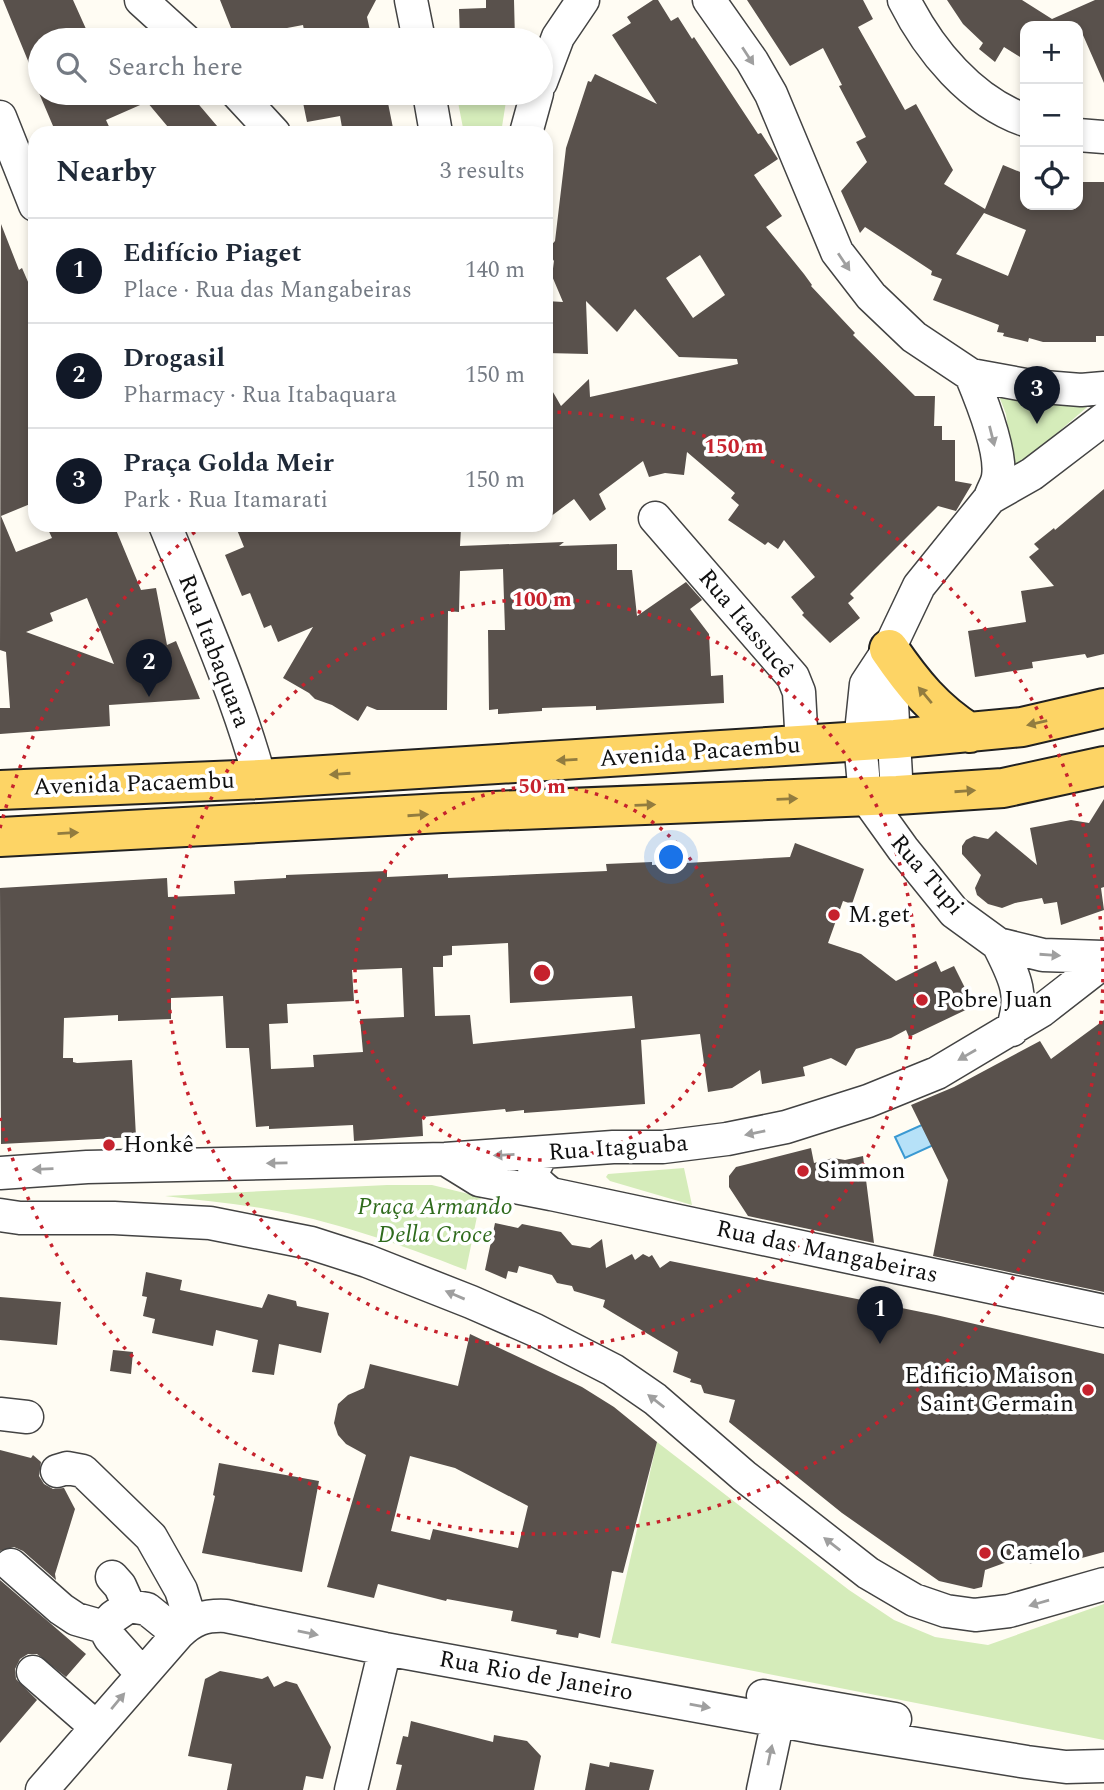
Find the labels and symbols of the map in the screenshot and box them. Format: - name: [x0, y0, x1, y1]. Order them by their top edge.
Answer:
- one-way arrow: [742, 46, 755, 66]
- one-way arrow: [837, 252, 850, 272]
- pin: 3: [1014, 366, 1060, 424]
- one-way arrow: [987, 425, 998, 447]
- text: 150 m: [704, 431, 764, 463]
- street label: Rua Itassucê: [689, 561, 803, 687]
- street label: Rua Itabaquara: [168, 569, 260, 733]
- text: 100 m: [512, 584, 572, 616]
- pin: 2: [126, 639, 172, 697]
- one-way arrow: [918, 687, 933, 704]
- one-way arrow: [1026, 718, 1048, 729]
- street label: Avenida Pacaembu: [598, 727, 802, 777]
- one-way arrow: [556, 755, 578, 766]
- street label: Avenida Pacaembu: [33, 762, 235, 806]
- one-way arrow: [329, 769, 351, 780]
- text: 50 m: [518, 771, 566, 803]
- one-way arrow: [955, 785, 977, 796]
- one-way arrow: [776, 794, 798, 805]
- one-way arrow: [634, 799, 656, 810]
- one-way arrow: [407, 809, 429, 820]
- street label: Rua Tupi: [881, 826, 973, 924]
- one-way arrow: [57, 828, 79, 839]
- your location: [654, 840, 688, 874]
- place label: M.get: [848, 897, 910, 933]
- marker: M.get: [826, 907, 842, 923]
- one-way arrow: [1039, 950, 1061, 961]
- centre of rings: [530, 961, 554, 985]
- place label: Pobre Juan: [936, 982, 1053, 1018]
- marker: Pobre Juan: [914, 992, 930, 1008]
- one-way arrow: [958, 1049, 977, 1061]
- street label: Rua Itaguaba: [547, 1125, 689, 1171]
- place label: Honkê: [123, 1127, 194, 1163]
- one-way arrow: [744, 1128, 766, 1139]
- marker: Honkê: [101, 1137, 117, 1153]
- one-way arrow: [493, 1150, 515, 1161]
- place label: Simmon: [817, 1153, 905, 1189]
- one-way arrow: [265, 1157, 287, 1169]
- marker: Simmon: [795, 1163, 811, 1179]
- one-way arrow: [32, 1164, 54, 1175]
- park label: Praça Armando Della Croce: [357, 1189, 513, 1253]
- street label: Rua das Mangabeiras: [713, 1211, 941, 1293]
- pin: 1: [857, 1286, 903, 1344]
- one-way arrow: [444, 1290, 465, 1301]
- place label: Edificio Maison Saint Germain: [904, 1358, 1074, 1422]
- marker: Edificio Maison Saint Germain: [1080, 1382, 1096, 1398]
- one-way arrow: [647, 1393, 665, 1408]
- place label: Camelo: [999, 1535, 1080, 1571]
- one-way arrow: [823, 1537, 841, 1552]
- marker: Camelo: [977, 1545, 993, 1561]
- one-way arrow: [1028, 1599, 1049, 1609]
- one-way arrow: [297, 1628, 319, 1639]
- street label: Rua Rio de Janeiro: [436, 1641, 636, 1711]
- one-way arrow: [110, 1693, 125, 1710]
- one-way arrow: [689, 1701, 711, 1712]
- one-way arrow: [765, 1744, 776, 1766]

